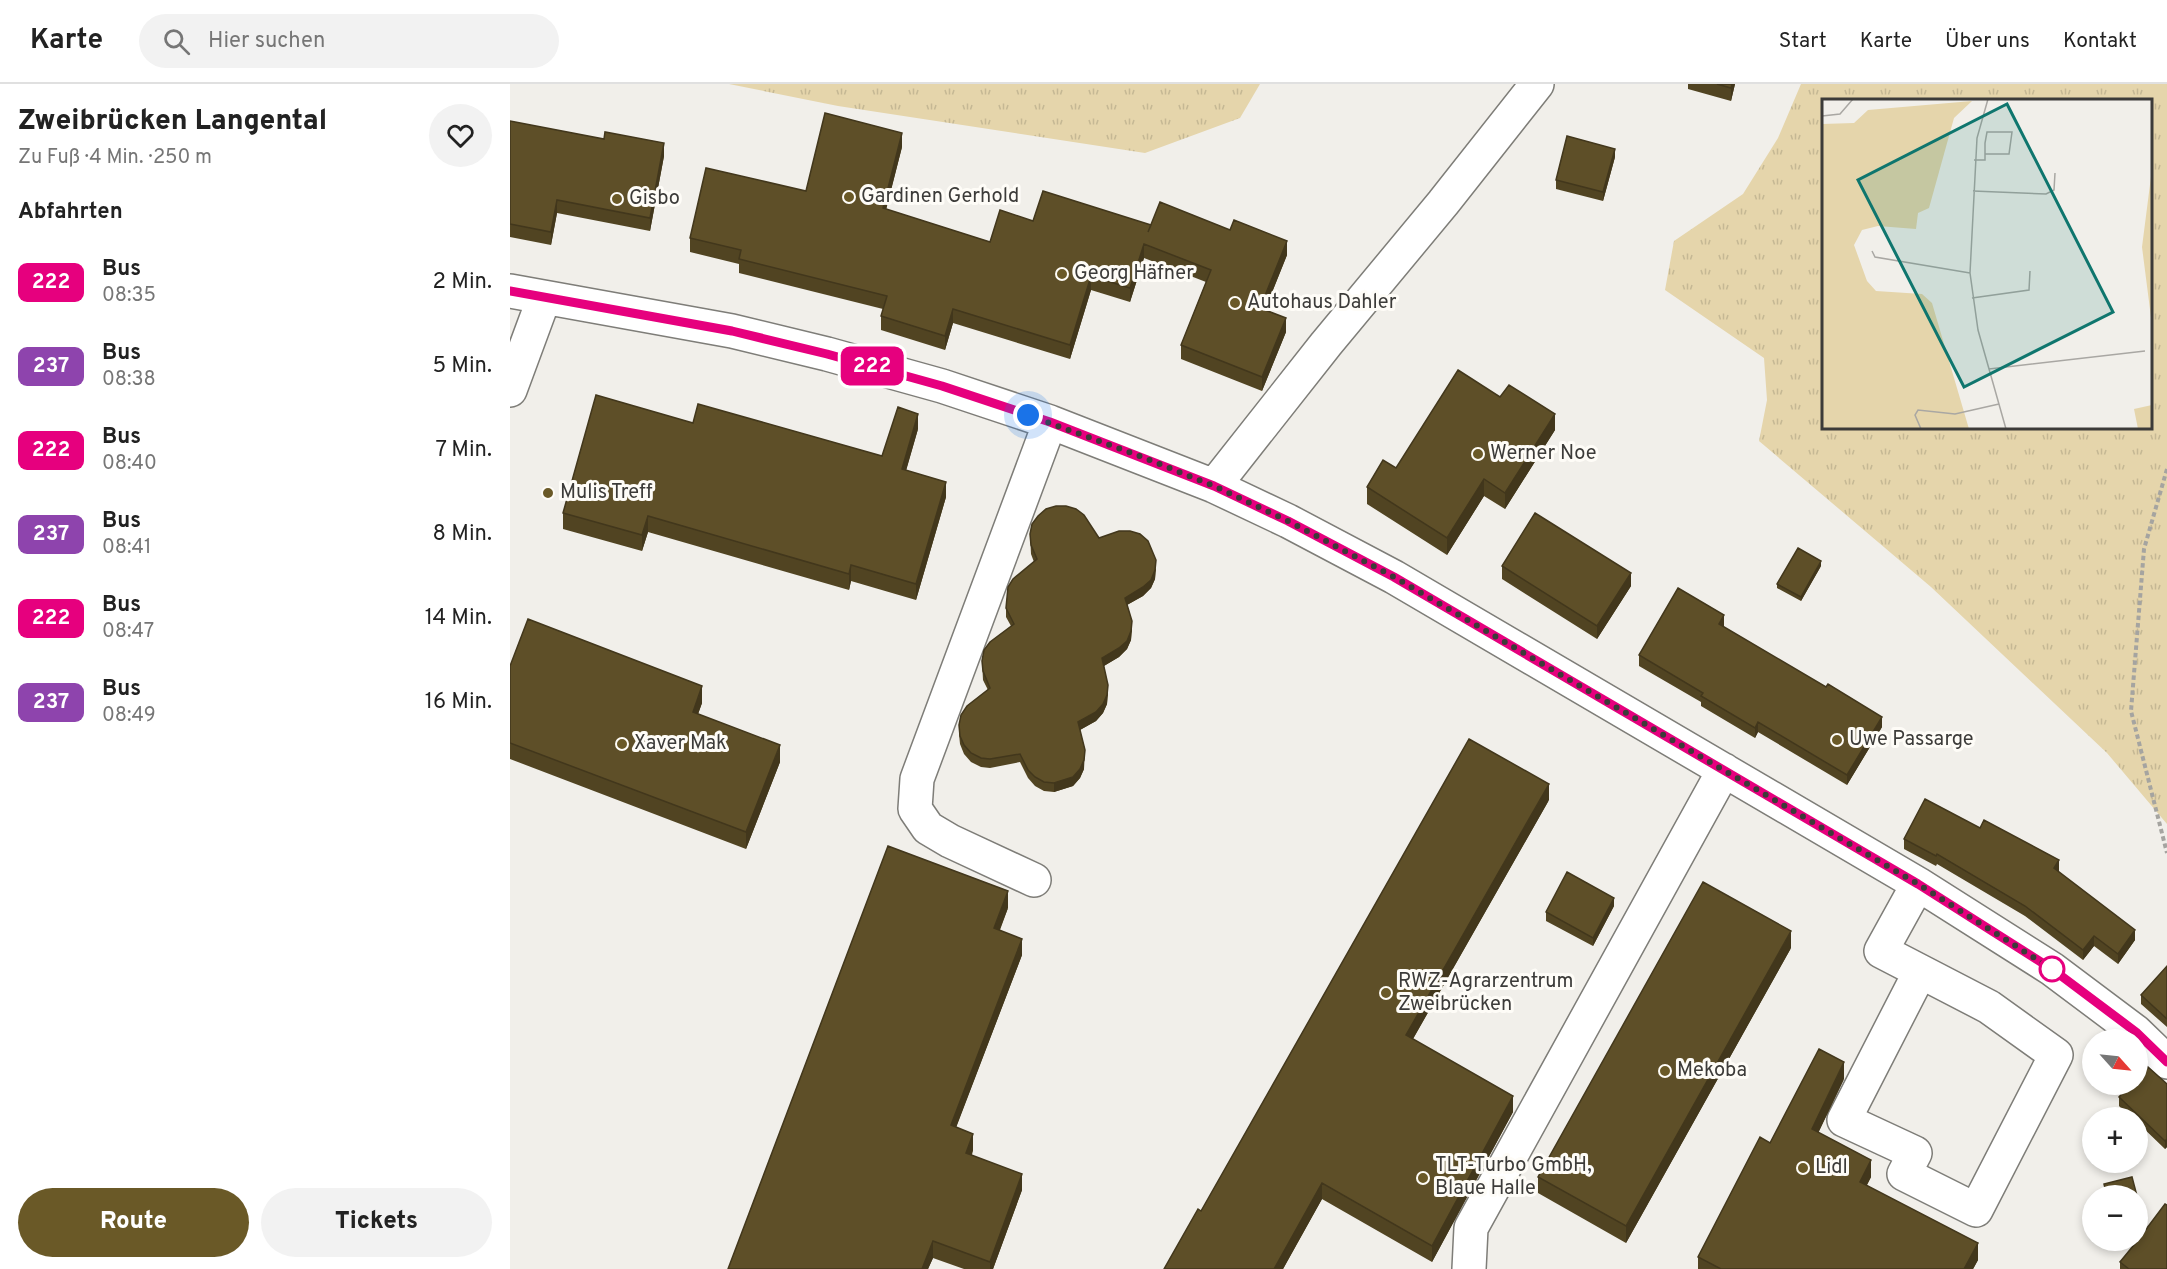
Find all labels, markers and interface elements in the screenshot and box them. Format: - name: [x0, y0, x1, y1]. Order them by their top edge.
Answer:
- search box: [139, 14, 559, 68]
- text: Karte: [30, 23, 103, 59]
- icon: search: [160, 25, 193, 58]
- text: Hier suchen: [208, 28, 325, 55]
- text: Start: [1779, 28, 1827, 55]
- text: Karte: [1860, 28, 1912, 55]
- text: Über uns: [1945, 28, 2030, 55]
- text: Kontakt: [2063, 28, 2137, 55]
- inset map: [1822, 99, 2152, 429]
- text: Zweibrücken Langental: [18, 104, 327, 140]
- button: heart: [429, 104, 492, 167]
- text: Zu Fuß · 4 Min. · 250 m: [18, 145, 212, 171]
- place label: Gardinen Gerhold: [861, 184, 1019, 210]
- place label: Gisbo: [629, 186, 680, 212]
- marker: Gardinen Gerhold: [842, 190, 856, 204]
- marker: Gisbo: [610, 192, 624, 206]
- text: Abfahrten: [18, 199, 123, 226]
- text: Bus: [102, 256, 141, 283]
- place label: Georg Häfner: [1074, 261, 1194, 287]
- marker: Georg Häfner: [1055, 267, 1069, 281]
- text: 222: [32, 269, 70, 296]
- text: 2 Min.: [433, 269, 492, 296]
- text: 08:35: [102, 283, 156, 309]
- place label: Autohaus Dahler: [1247, 290, 1397, 316]
- marker: Autohaus Dahler: [1228, 296, 1242, 310]
- text: Bus: [102, 340, 141, 367]
- line badge: 222: [838, 346, 907, 386]
- text: 237: [33, 353, 69, 380]
- text: 5 Min.: [432, 353, 492, 380]
- text: 222: [853, 353, 891, 380]
- text: 08:38: [102, 367, 156, 393]
- your location: [1013, 400, 1043, 430]
- text: Bus: [102, 424, 141, 451]
- text: 222: [32, 437, 70, 464]
- text: 7 Min.: [435, 437, 492, 464]
- place label: Werner Noe: [1490, 441, 1596, 467]
- marker: Werner Noe: [1471, 447, 1485, 461]
- text: 08:40: [102, 451, 157, 477]
- place label: Mulis Treff: [560, 480, 653, 506]
- marker: Mulis Treff: [541, 486, 555, 500]
- text: Bus: [102, 508, 141, 535]
- text: 237: [33, 521, 69, 548]
- text: 8 Min.: [433, 521, 492, 548]
- text: 08:41: [102, 535, 151, 561]
- text: Bus: [102, 592, 141, 619]
- text: 222: [32, 605, 70, 632]
- text: 14 Min.: [425, 605, 492, 632]
- text: 08:47: [102, 619, 154, 645]
- text: Bus: [102, 676, 141, 703]
- text: 237: [33, 689, 69, 716]
- text: 16 Min.: [425, 689, 492, 716]
- text: 08:49: [102, 703, 156, 729]
- place label: Uwe Passarge: [1849, 727, 1974, 753]
- place label: Xaver Mak: [634, 731, 727, 757]
- marker: Uwe Passarge: [1830, 733, 1844, 747]
- marker: Xaver Mak: [615, 737, 629, 751]
- unlabelled marker: [2039, 956, 2065, 982]
- place label: RWZ-Agrarzentrum Zweibrücken: [1398, 969, 1574, 1018]
- marker: RWZ-Agrarzentrum Zweibrücken: [1379, 986, 1393, 1000]
- north arrow: [2082, 1029, 2148, 1095]
- map controls: [2082, 1029, 2148, 1251]
- place label: Mekoba: [1677, 1058, 1747, 1084]
- marker: Mekoba: [1658, 1064, 1672, 1078]
- button: +: [2082, 1107, 2148, 1173]
- place label: TLT-Turbo GmbH, Blaue Halle: [1435, 1153, 1592, 1202]
- place label: Lidl: [1815, 1155, 1848, 1181]
- marker: Lidl: [1796, 1161, 1810, 1175]
- marker: TLT-Turbo GmbH, Blaue Halle: [1416, 1171, 1430, 1185]
- button: −: [2082, 1185, 2148, 1251]
- button: Route: [18, 1188, 249, 1257]
- button: Tickets: [261, 1188, 492, 1257]

